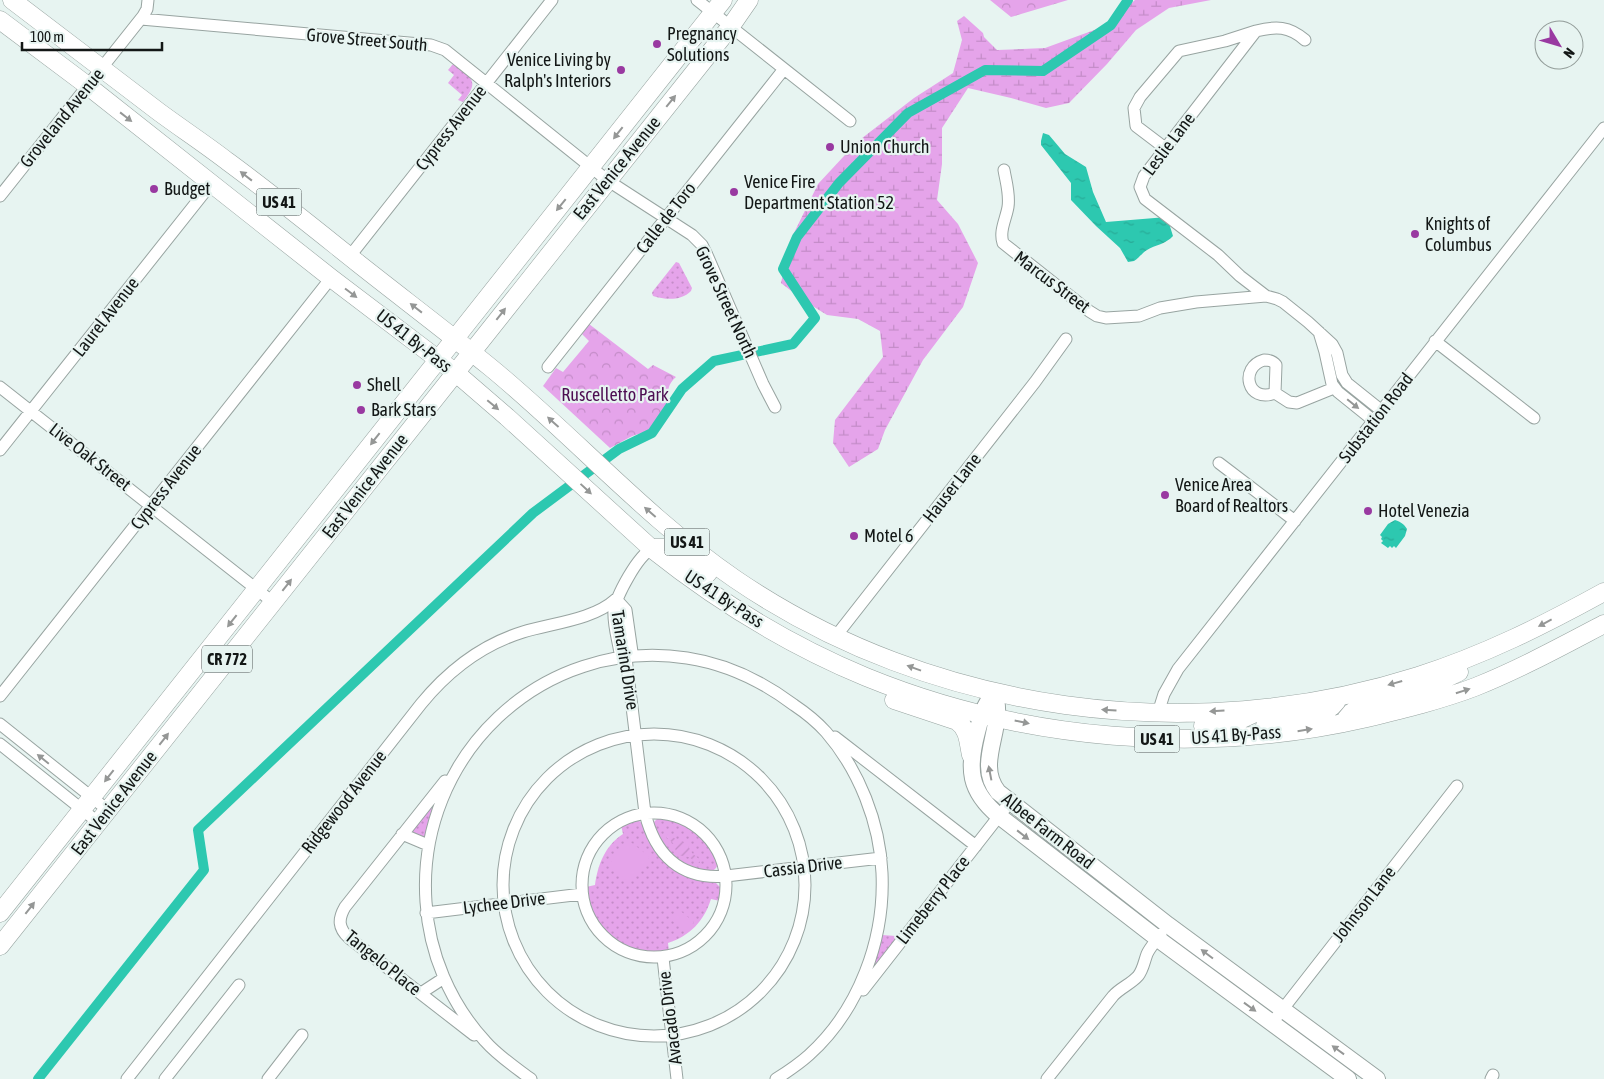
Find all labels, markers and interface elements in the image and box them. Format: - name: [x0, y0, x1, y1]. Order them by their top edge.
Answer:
- scale bar: [22, 20, 162, 52]
- north arrow: [1534, 20, 1584, 70]
- place label: Pregnancy Solutions: [667, 23, 737, 65]
- street label: Grove Street South: [306, 24, 429, 55]
- text: 100 m: [30, 28, 64, 45]
- marker: Pregnancy Solutions: [651, 38, 663, 50]
- text: N: [1560, 45, 1578, 61]
- place label: Venice Living by Ralph's Interiors: [504, 49, 611, 91]
- street label: Groveland Avenue: [15, 64, 108, 171]
- marker: Venice Living by Ralph's Interiors: [615, 64, 627, 76]
- street label: Cypress Avenue: [411, 81, 490, 175]
- one-way arrow: [665, 95, 676, 108]
- street label: Leslie Lane: [1138, 108, 1199, 179]
- one-way arrow: [119, 111, 132, 122]
- street label: East Venice Avenue: [569, 112, 665, 223]
- one-way arrow: [612, 126, 623, 139]
- place label: Union Church: [840, 136, 929, 157]
- marker: Union Church: [824, 141, 836, 153]
- one-way arrow: [240, 170, 253, 181]
- place label: Venice Fire Department Station 52: [744, 171, 894, 213]
- place label: Budget: [164, 178, 211, 199]
- street label: Calle de Toro: [631, 178, 700, 258]
- marker: Budget: [148, 183, 160, 195]
- marker: Venice Fire Department Station 52: [728, 186, 740, 198]
- road number: US 41: [256, 188, 302, 216]
- one-way arrow: [555, 198, 566, 211]
- place label: Knights of Columbus: [1425, 213, 1492, 255]
- marker: Knights of Columbus: [1409, 228, 1421, 240]
- street label: Grove Street North: [691, 242, 762, 361]
- street label: Marcus Street: [1010, 246, 1094, 317]
- street label: Laurel Avenue: [68, 273, 143, 360]
- one-way arrow: [344, 288, 358, 298]
- one-way arrow: [410, 303, 423, 314]
- street label: US 41 By-Pass: [372, 305, 456, 377]
- one-way arrow: [496, 308, 507, 321]
- street label: Substation Road: [1334, 369, 1417, 467]
- place label: Shell: [367, 374, 401, 395]
- marker: Shell: [351, 379, 363, 391]
- park label: Ruscelletto Park: [561, 384, 669, 405]
- one-way arrow: [1346, 398, 1359, 409]
- place label: Bark Stars: [371, 399, 436, 420]
- one-way arrow: [486, 399, 499, 410]
- marker: Bark Stars: [355, 404, 367, 416]
- one-way arrow: [547, 416, 559, 428]
- street label: Live Oak Street: [45, 418, 135, 495]
- street label: East Venice Avenue: [317, 429, 412, 542]
- one-way arrow: [370, 432, 381, 445]
- street label: Cypress Avenue: [126, 440, 205, 534]
- street label: Hauser Lane: [918, 449, 985, 526]
- place label: Venice Area Board of Realtors: [1175, 474, 1288, 516]
- one-way arrow: [580, 483, 592, 495]
- marker: Venice Area Board of Realtors: [1159, 489, 1171, 501]
- place label: Hotel Venezia: [1378, 500, 1470, 521]
- marker: Hotel Venezia: [1362, 505, 1374, 517]
- one-way arrow: [644, 506, 657, 517]
- place label: Motel 6: [864, 525, 913, 546]
- road number: US 41: [664, 528, 710, 556]
- marker: Motel 6: [848, 530, 860, 542]
- street label: US 41 By-Pass: [681, 565, 768, 632]
- one-way arrow: [282, 579, 293, 592]
- street label: Tamarind Drive: [607, 609, 644, 711]
- one-way arrow: [226, 614, 237, 627]
- one-way arrow: [1539, 619, 1552, 628]
- road number: CR 772: [202, 646, 252, 672]
- one-way arrow: [906, 664, 921, 672]
- one-way arrow: [1387, 680, 1402, 688]
- one-way arrow: [1455, 687, 1470, 694]
- one-way arrow: [1101, 706, 1117, 714]
- one-way arrow: [1209, 708, 1225, 716]
- one-way arrow: [1014, 718, 1029, 726]
- street label: US 41 By-Pass: [1190, 721, 1282, 748]
- one-way arrow: [1297, 725, 1313, 733]
- road number: US 41: [1134, 726, 1180, 752]
- one-way arrow: [159, 733, 169, 746]
- street label: East Venice Avenue: [66, 746, 161, 859]
- street label: Ridgewood Avenue: [297, 746, 390, 858]
- one-way arrow: [36, 754, 50, 764]
- one-way arrow: [986, 766, 994, 781]
- one-way arrow: [103, 769, 114, 782]
- street label: Albee Farm Road: [998, 788, 1099, 873]
- one-way arrow: [1016, 829, 1029, 840]
- street label: Cassia Drive: [762, 851, 843, 882]
- street label: Limeberry Place: [892, 851, 974, 948]
- street label: Johnson Lane: [1328, 862, 1400, 946]
- street label: Lychee Drive: [462, 887, 546, 918]
- one-way arrow: [25, 902, 36, 915]
- street label: Tangelo Place: [341, 926, 426, 1000]
- one-way arrow: [1200, 949, 1214, 959]
- street label: Avacado Drive: [653, 970, 686, 1066]
- one-way arrow: [1243, 1002, 1256, 1012]
- one-way arrow: [1331, 1045, 1345, 1055]

